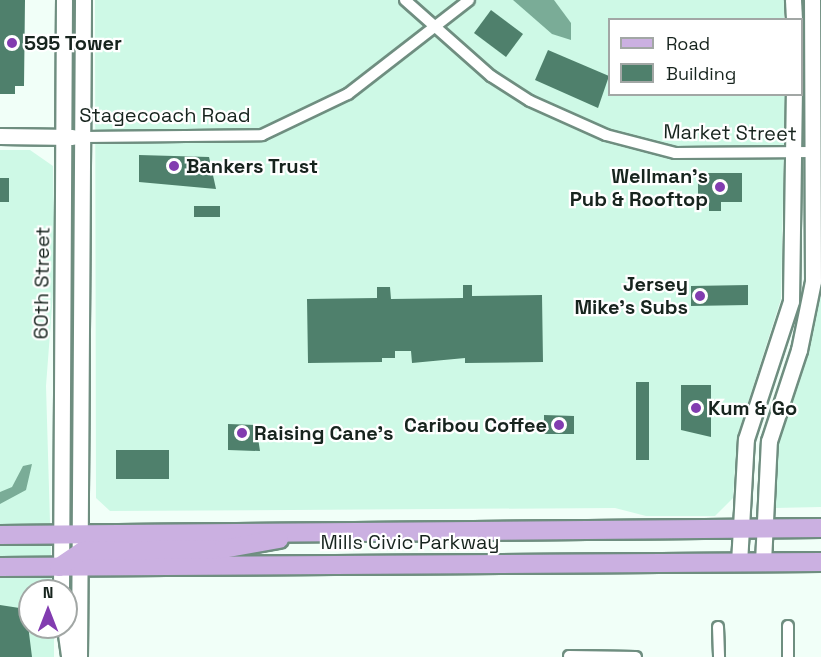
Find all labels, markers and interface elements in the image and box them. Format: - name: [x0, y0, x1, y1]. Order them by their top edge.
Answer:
- legend: [608, 18, 803, 96]
- place label: 595 Tower: [24, 31, 123, 55]
- text: Road: [666, 32, 710, 55]
- marker: 595 Tower: [5, 36, 19, 50]
- text: Building: [666, 62, 736, 85]
- street label: Stagecoach Road: [79, 103, 251, 127]
- street label: Market Street: [663, 120, 797, 146]
- place label: Bankers Trust: [186, 154, 319, 178]
- marker: Bankers Trust: [167, 159, 181, 173]
- place label: Wellman's Pub & Rooftop: [570, 164, 708, 211]
- marker: Wellman's Pub & Rooftop: [713, 180, 727, 194]
- street label: 60th Street: [29, 226, 55, 340]
- place label: Jersey Mike's Subs: [574, 272, 688, 319]
- marker: Jersey Mike's Subs: [693, 289, 707, 303]
- place label: Kum & Go: [708, 396, 797, 420]
- marker: Kum & Go: [689, 401, 703, 415]
- place label: Caribou Coffee: [404, 413, 547, 437]
- marker: Caribou Coffee: [552, 418, 566, 432]
- place label: Raising Cane's: [254, 421, 393, 445]
- marker: Raising Cane's: [235, 426, 249, 440]
- street label: Mills Civic Parkway: [320, 530, 500, 554]
- north arrow: [18, 579, 78, 639]
- text: N: [43, 582, 53, 603]

